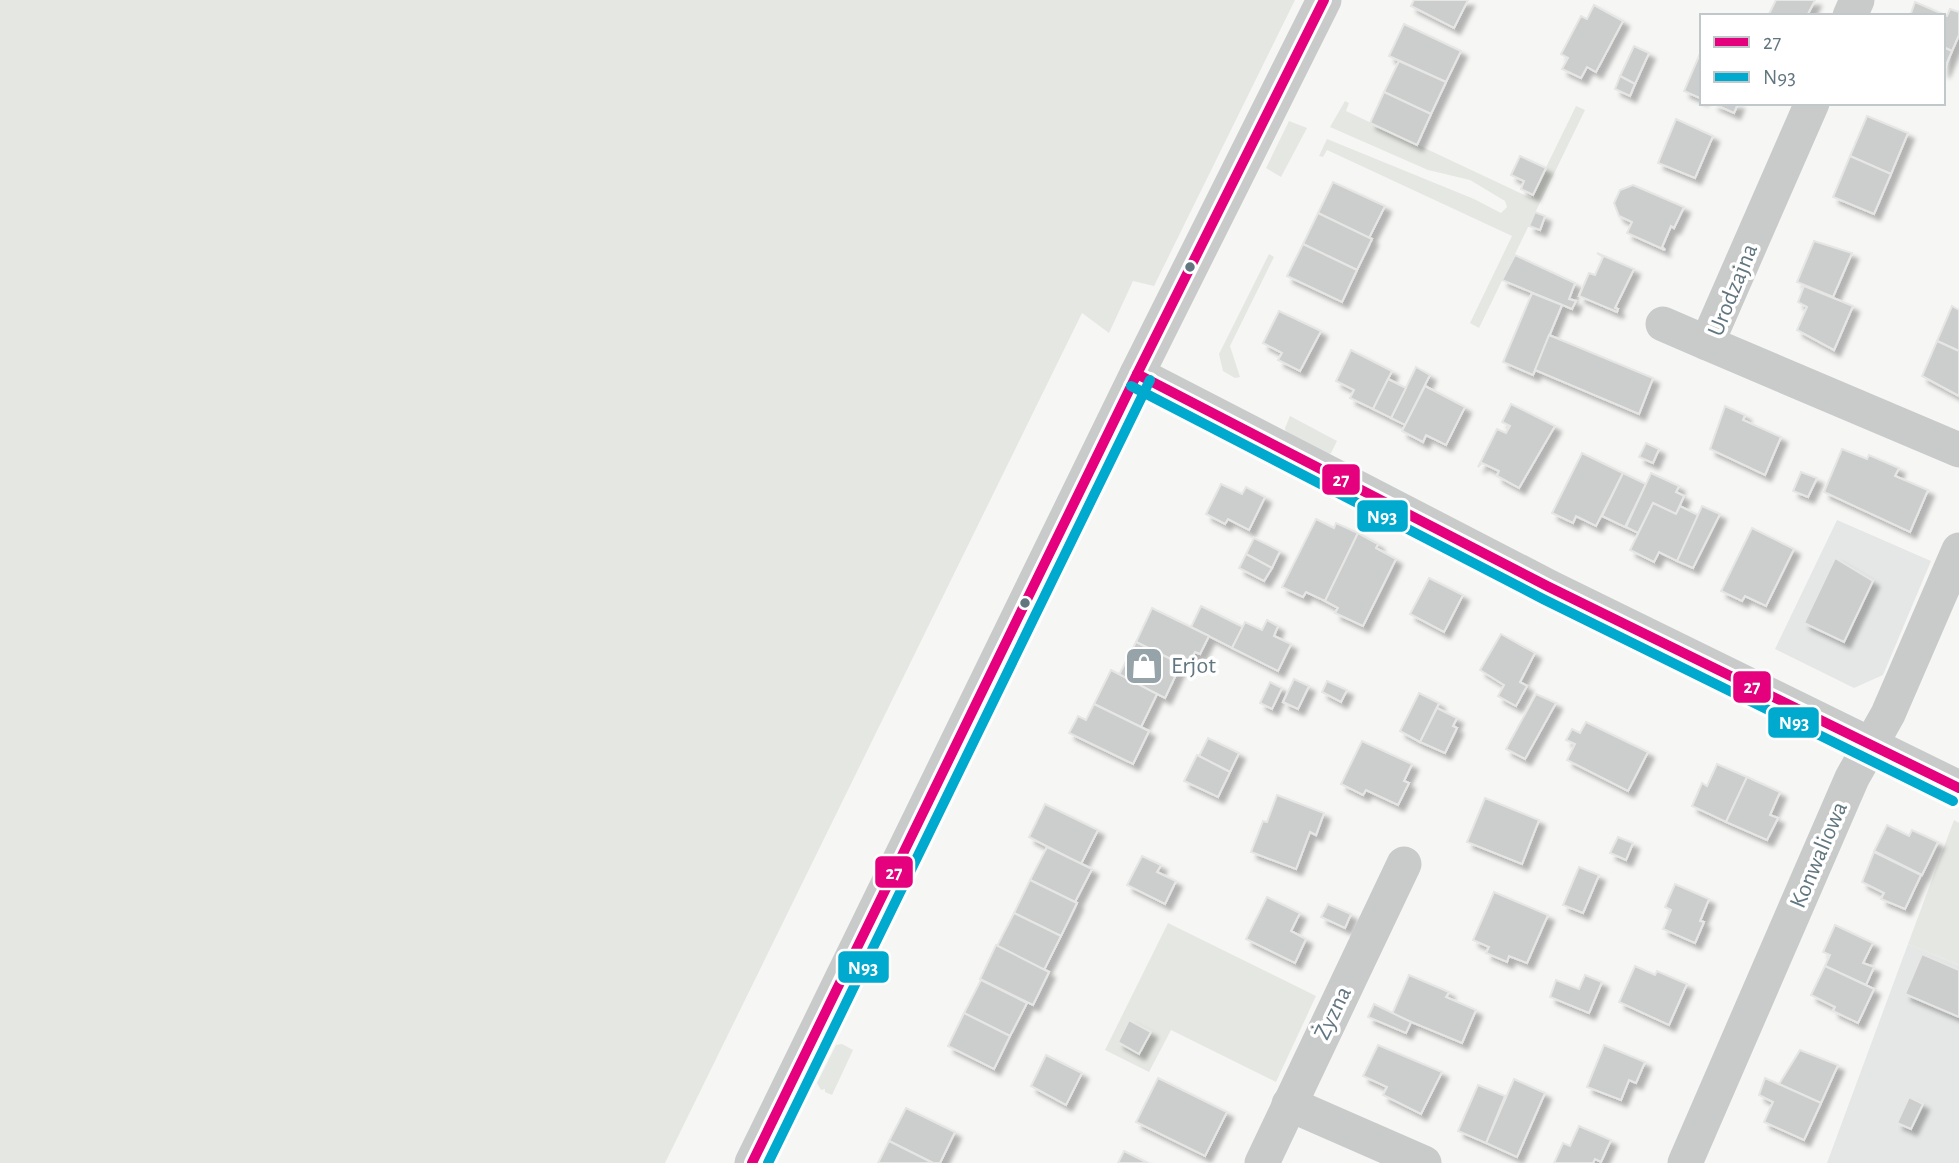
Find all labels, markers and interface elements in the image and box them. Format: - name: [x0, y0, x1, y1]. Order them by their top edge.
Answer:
- legend: [1700, 14, 1945, 105]
- text: 27: [1763, 32, 1782, 53]
- text: N93: [1763, 67, 1796, 88]
- street label: Urodzajna: [1704, 240, 1762, 340]
- unlabelled marker: [1183, 260, 1197, 274]
- line badge: 27: [1321, 463, 1361, 496]
- text: 27: [1332, 471, 1350, 490]
- line badge: N93: [1356, 499, 1409, 533]
- text: N93: [1367, 508, 1397, 527]
- unlabelled marker: [1018, 596, 1032, 610]
- shop icon: Erjot: [1123, 645, 1165, 687]
- place label: Erjot: [1171, 654, 1216, 678]
- line badge: 27: [1732, 670, 1772, 704]
- text: 27: [1743, 678, 1761, 697]
- line badge: N93: [1767, 706, 1820, 739]
- text: N93: [1779, 714, 1809, 733]
- street label: Konwaliowa: [1786, 798, 1852, 912]
- line badge: 27: [874, 855, 914, 889]
- text: 27: [885, 864, 903, 883]
- line badge: N93: [837, 950, 890, 984]
- text: N93: [848, 959, 878, 978]
- street label: Żyzna: [1309, 982, 1356, 1043]

